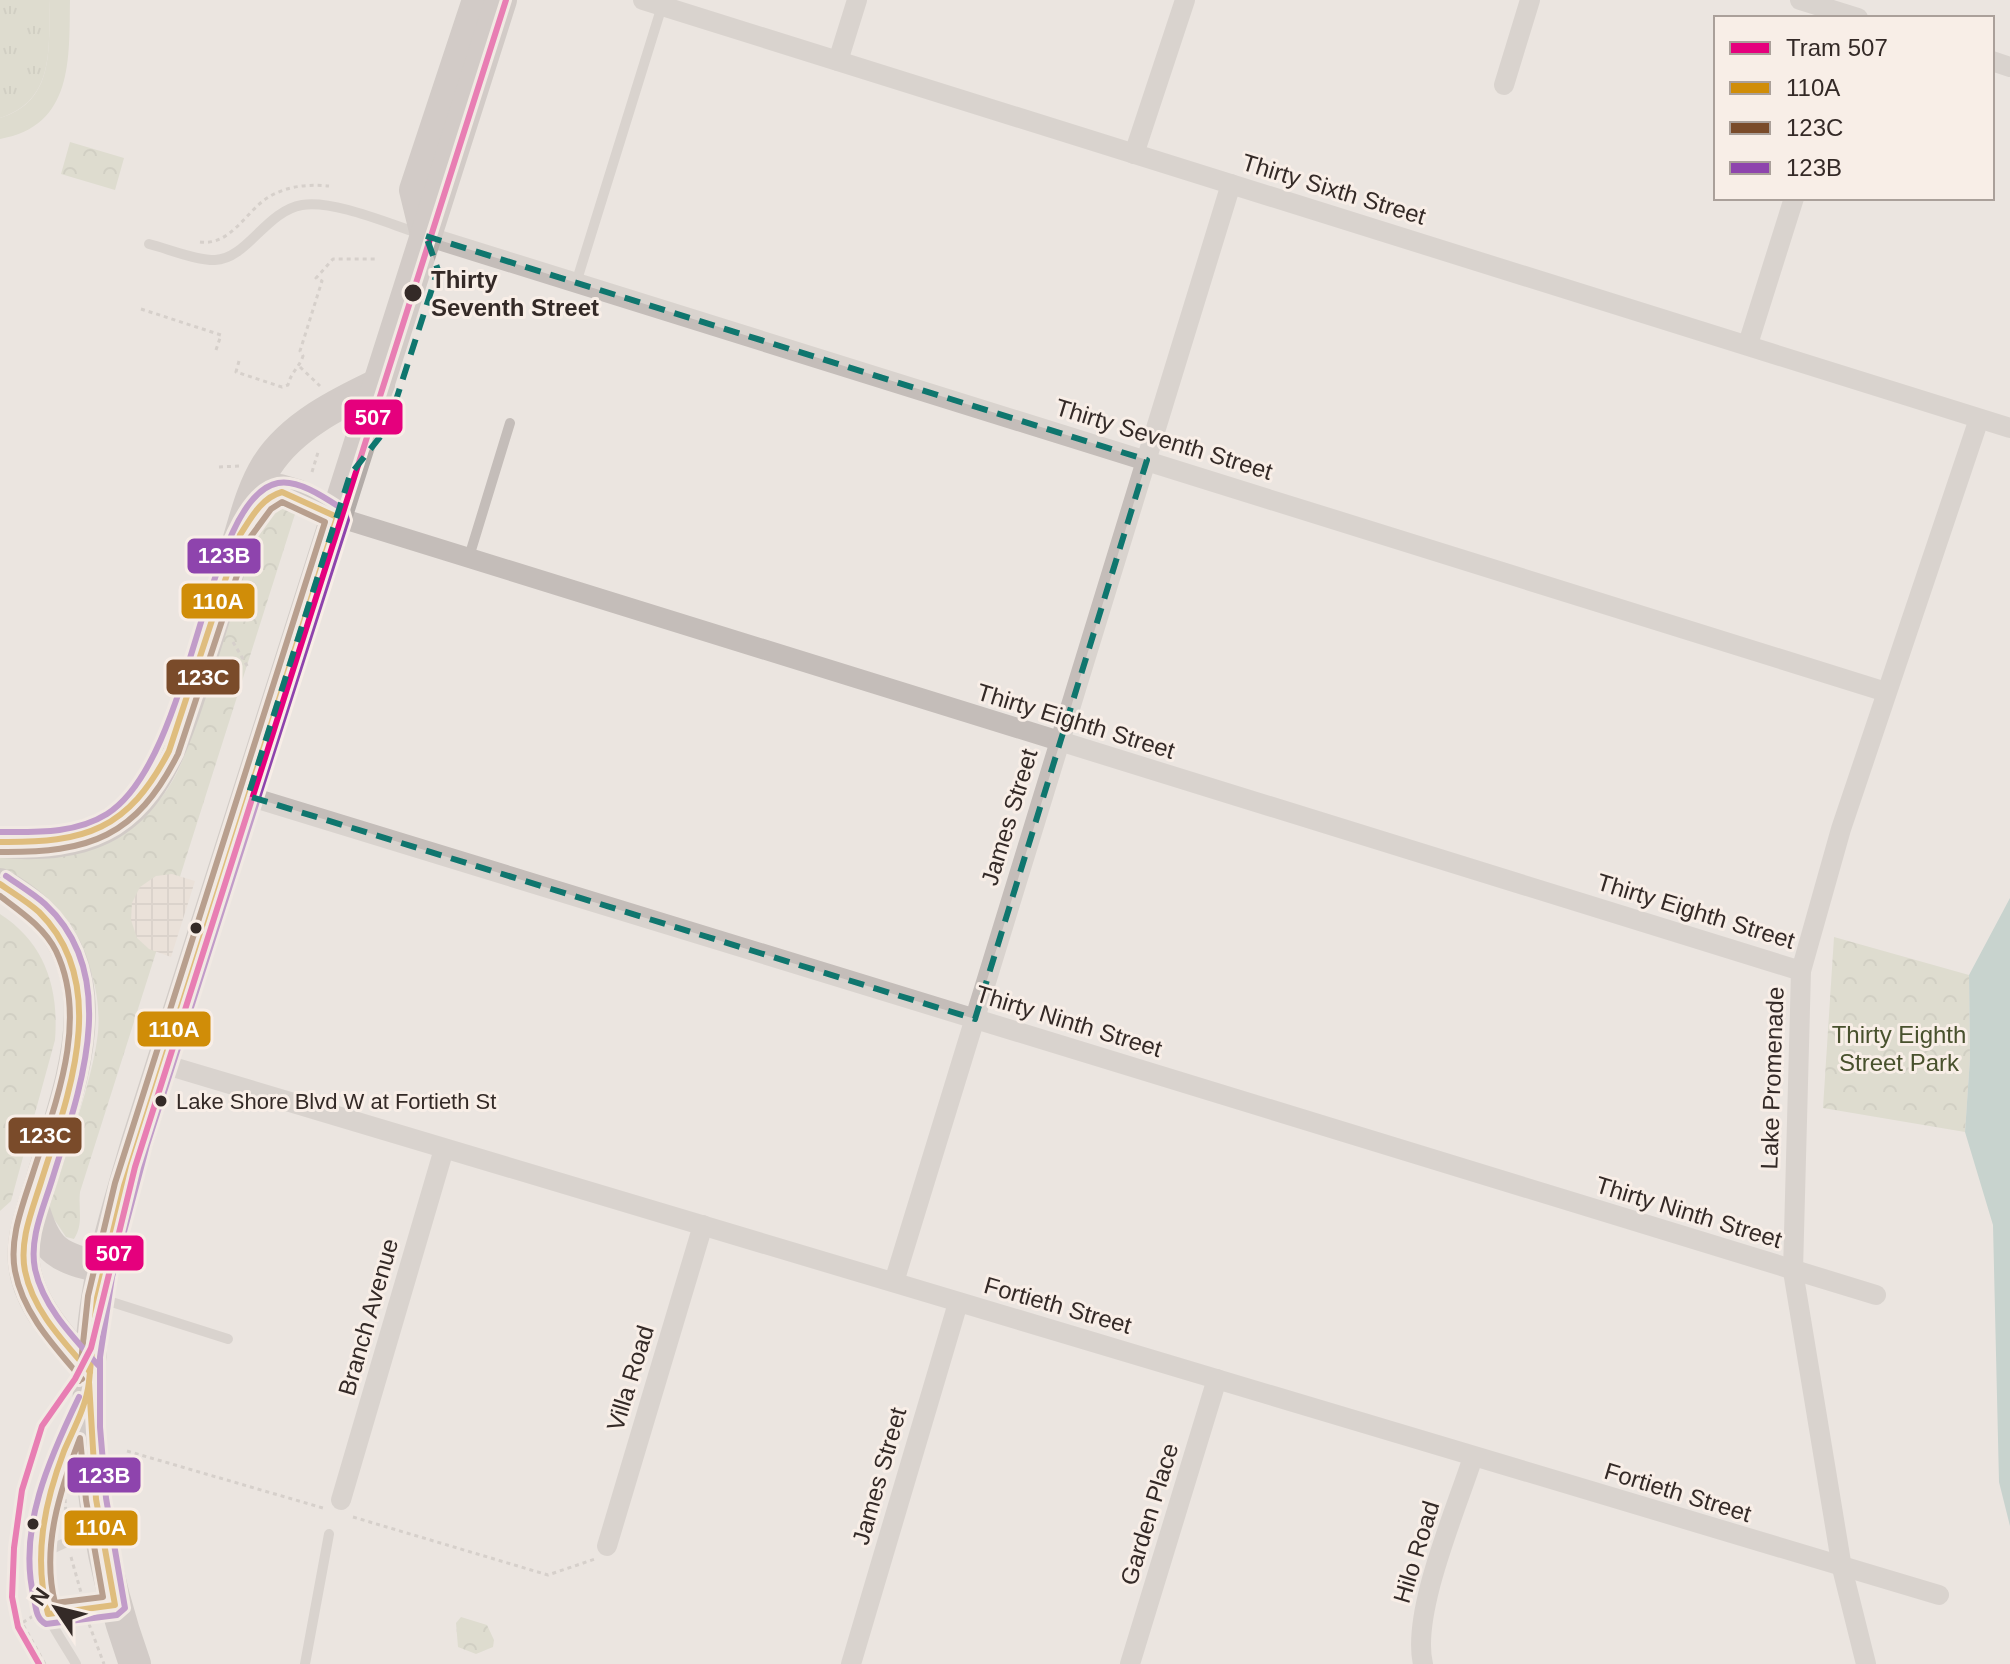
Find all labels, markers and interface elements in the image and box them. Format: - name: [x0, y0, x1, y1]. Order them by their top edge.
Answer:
- legend: [1714, 16, 1994, 200]
- text: Tram 507: [1786, 34, 1888, 61]
- text: 110A: [1786, 74, 1840, 101]
- text: 123C: [1786, 114, 1843, 141]
- street label: Thirty Sixth Street: [1239, 148, 1429, 230]
- text: 123B: [1786, 154, 1842, 181]
- place label: Thirty Seventh Street: [431, 266, 599, 321]
- marker: Thirty Seventh Street: [402, 282, 424, 304]
- street label: Thirty Seventh Street: [1052, 393, 1276, 485]
- line badge: 507: [343, 398, 404, 436]
- text: 507: [355, 405, 391, 430]
- line badge: 123B: [186, 537, 262, 575]
- text: 123B: [198, 543, 250, 568]
- line badge: 110A: [180, 582, 256, 620]
- text: 110A: [192, 589, 244, 614]
- line badge: 123C: [165, 658, 241, 696]
- text: 123C: [177, 665, 229, 690]
- street label: Thirty Eighth Street: [974, 678, 1178, 764]
- street label: James Street: [975, 745, 1043, 889]
- street label: Thirty Eighth Street: [1594, 868, 1798, 954]
- unlabelled marker: [188, 920, 204, 936]
- street label: Thirty Ninth Street: [973, 980, 1166, 1062]
- street label: Lake Promenade: [1755, 986, 1789, 1170]
- line badge: 110A: [136, 1010, 212, 1048]
- text: 110A: [148, 1017, 200, 1042]
- park label: Thirty Eighth Street Park: [1832, 1021, 1966, 1076]
- place label: Lake Shore Blvd W at Fortieth St: [176, 1089, 496, 1114]
- marker: Lake Shore Blvd W at Fortieth St: [153, 1093, 169, 1109]
- line badge: 123C: [7, 1116, 83, 1155]
- text: 123C: [19, 1123, 71, 1148]
- street label: Thirty Ninth Street: [1593, 1171, 1786, 1253]
- line badge: 507: [84, 1234, 145, 1272]
- street label: Branch Avenue: [333, 1235, 403, 1399]
- text: 507: [96, 1241, 132, 1266]
- street label: Fortieth Street: [981, 1271, 1135, 1339]
- street label: Villa Road: [601, 1322, 659, 1434]
- street label: James Street: [847, 1404, 912, 1548]
- street label: Garden Place: [1115, 1440, 1183, 1588]
- line badge: 123B: [66, 1456, 142, 1494]
- street label: Fortieth Street: [1601, 1457, 1755, 1527]
- text: 123B: [78, 1463, 130, 1488]
- street label: Hilo Road: [1388, 1498, 1444, 1606]
- line badge: 110A: [63, 1509, 139, 1547]
- text: 110A: [75, 1515, 127, 1540]
- unlabelled marker: [25, 1516, 41, 1532]
- north arrow: [16, 1568, 96, 1648]
- text: N: [25, 1583, 55, 1610]

